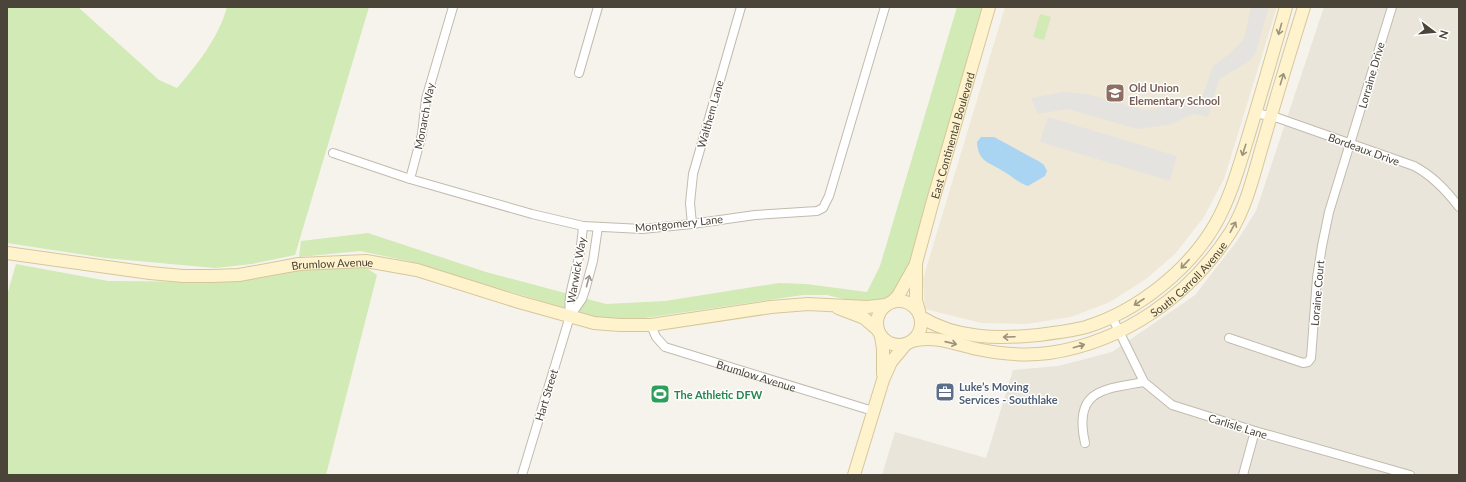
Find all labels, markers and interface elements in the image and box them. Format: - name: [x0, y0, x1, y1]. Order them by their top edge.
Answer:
- north arrow: [1414, 12, 1454, 52]
- one-way arrow: [1276, 22, 1283, 35]
- text: N: [1437, 29, 1452, 41]
- street label: Lorraine Drive: [1355, 40, 1387, 110]
- street label: East Continental Boulevard: [927, 71, 976, 200]
- one-way arrow: [1279, 73, 1286, 86]
- street label: Walthem Lane: [694, 79, 726, 149]
- street label: Monarch Way: [411, 81, 437, 150]
- place label: Old Union Elementary School: [1129, 81, 1220, 107]
- school or university icon: Old Union Elementary School: [1104, 82, 1126, 104]
- street label: Bordeaux Drive: [1326, 130, 1402, 168]
- one-way arrow: [1240, 143, 1247, 156]
- street label: Montgomery Lane: [634, 212, 724, 234]
- one-way arrow: [1229, 221, 1237, 233]
- street label: Warwick Way: [564, 236, 588, 304]
- street label: South Carroll Avenue: [1147, 238, 1229, 319]
- street label: Brumlow Avenue: [290, 254, 375, 272]
- one-way arrow: [1180, 259, 1189, 269]
- street label: Loraine Court: [1308, 260, 1326, 326]
- one-way arrow: [584, 275, 592, 288]
- one-way arrow: [1134, 298, 1145, 306]
- one-way arrow: [1003, 333, 1016, 341]
- one-way arrow: [944, 339, 957, 347]
- one-way arrow: [1072, 342, 1085, 349]
- street label: Brumlow Avenue: [715, 357, 798, 393]
- street label: Hart Street: [532, 368, 560, 422]
- place label: Luke’s Moving Services - Southlake: [959, 380, 1058, 406]
- office icon: Luke’s Moving Services - Southlake: [934, 381, 956, 403]
- sports icon: The Athletic DFW: [649, 383, 671, 405]
- place label: The Athletic DFW: [674, 388, 763, 401]
- street label: Carlisle Lane: [1207, 411, 1269, 441]

